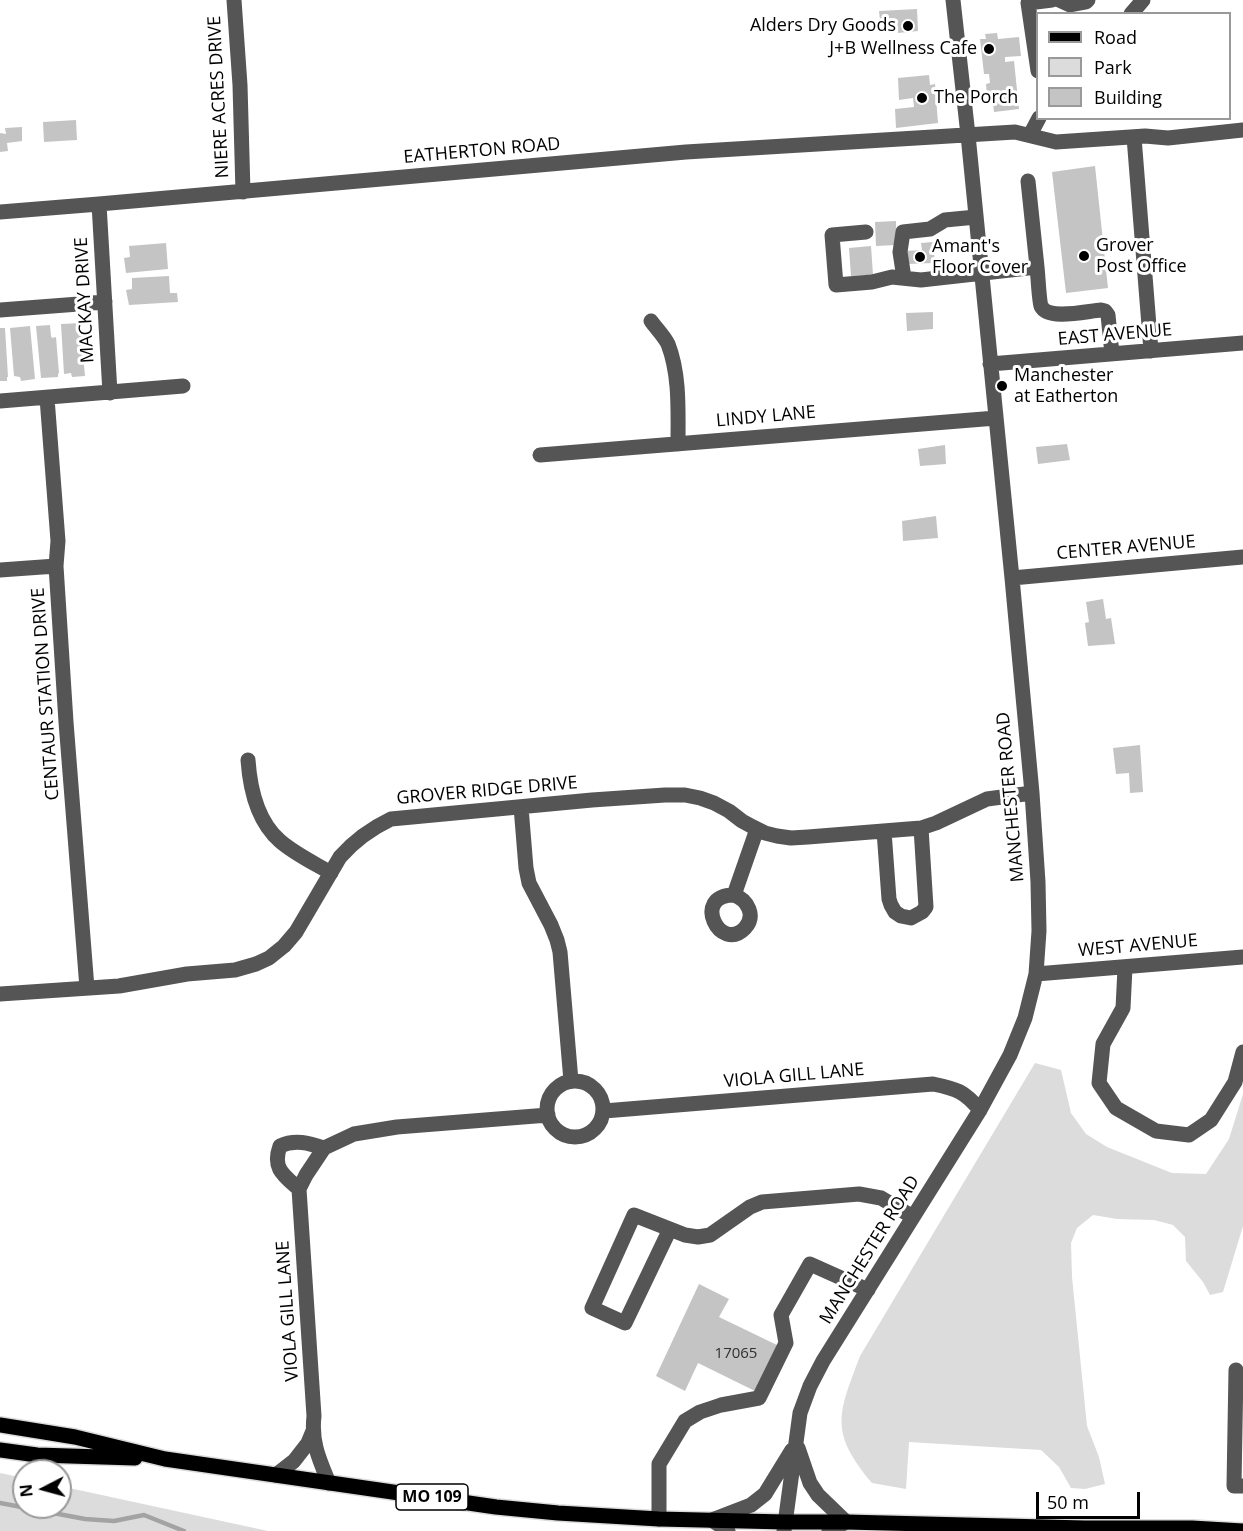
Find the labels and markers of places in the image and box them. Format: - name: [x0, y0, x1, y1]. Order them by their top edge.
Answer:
- place label: Alders Dry Goods: [750, 15, 896, 37]
- marker: Alders Dry Goods: [901, 19, 915, 33]
- place label: J+B Wellness Cafe: [829, 38, 977, 60]
- marker: J+B Wellness Cafe: [982, 42, 996, 56]
- place label: The Porch: [934, 87, 1018, 109]
- marker: The Porch: [915, 91, 929, 105]
- place label: Grover Post Office: [1096, 235, 1187, 278]
- place label: Amant's Floor Cover: [932, 236, 1028, 278]
- marker: Grover Post Office: [1077, 249, 1091, 263]
- marker: Amant's Floor Cover: [913, 250, 927, 264]
- place label: Manchester at Eatherton: [1014, 365, 1118, 407]
- marker: Manchester at Eatherton: [995, 379, 1009, 393]

